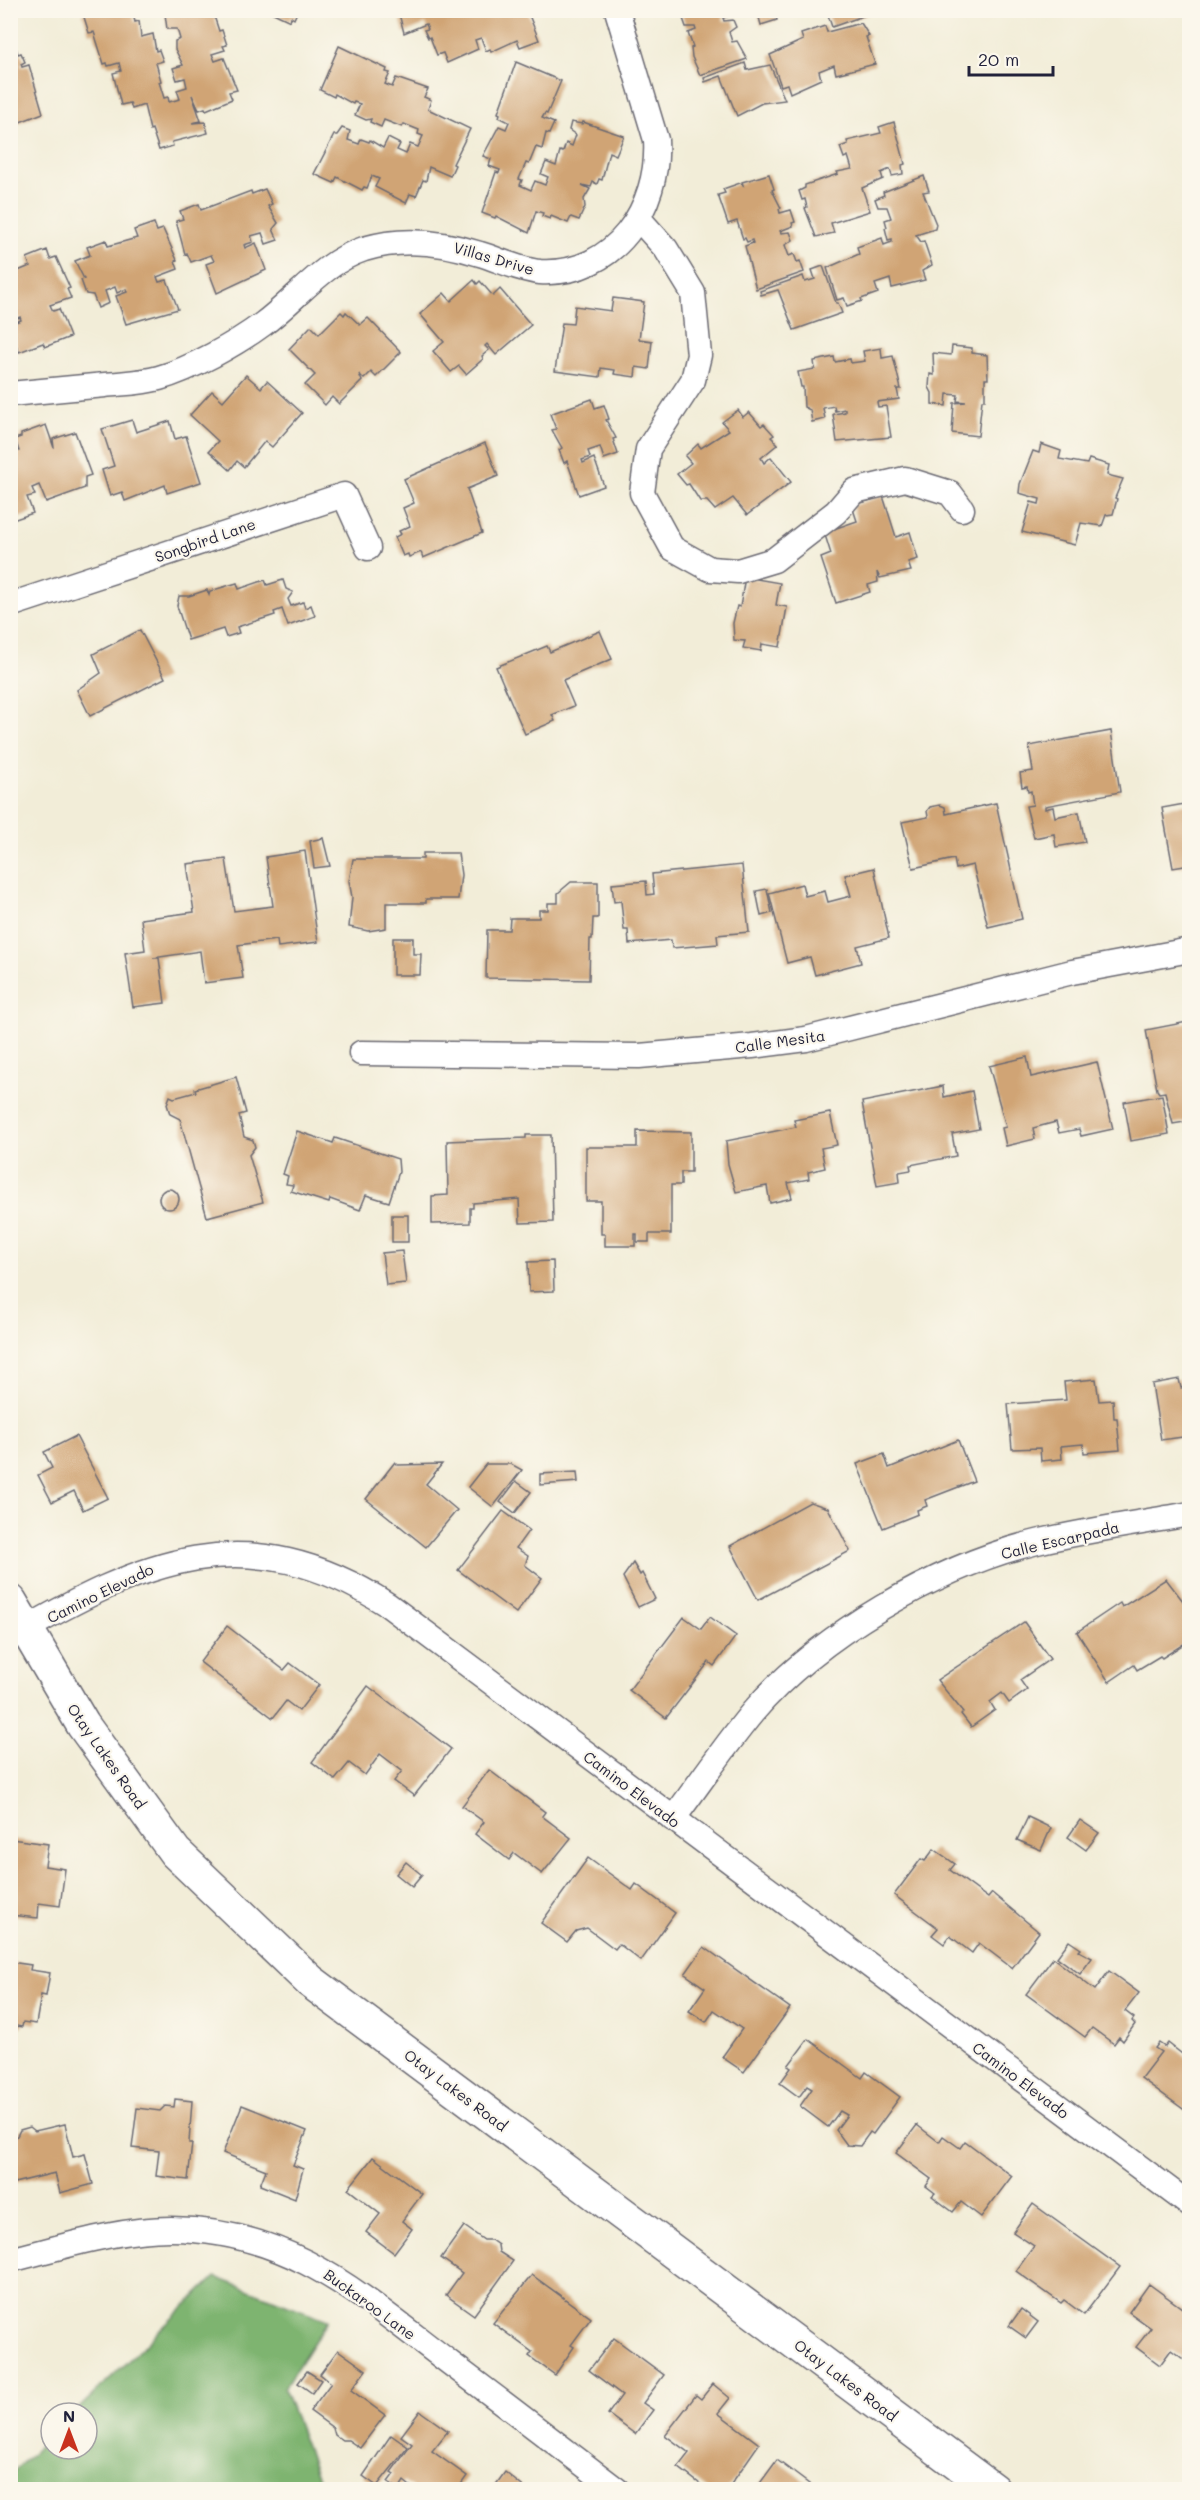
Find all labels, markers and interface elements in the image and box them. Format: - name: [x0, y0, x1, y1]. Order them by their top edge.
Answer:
- scale bar: [969, 39, 1053, 77]
- text: 20 m: [978, 47, 1019, 71]
- street label: Villas Drive: [451, 237, 537, 279]
- street label: Songbird Lane: [152, 513, 258, 567]
- street label: Calle Mesita: [734, 1025, 826, 1057]
- street label: Calle Escarpada: [999, 1517, 1121, 1563]
- street label: Camino Elevado: [44, 1559, 157, 1627]
- street label: Otay Lakes Road: [63, 1699, 151, 1813]
- street label: Camino Elevado: [580, 1746, 684, 1832]
- street label: Camino Elevado: [969, 2037, 1073, 2123]
- street label: Otay Lakes Road: [400, 2045, 512, 2135]
- street label: Buckaroo Lane: [320, 2264, 420, 2344]
- street label: Otay Lakes Road: [790, 2335, 902, 2425]
- north arrow: [39, 2401, 99, 2461]
- text: N: [63, 2405, 75, 2426]

